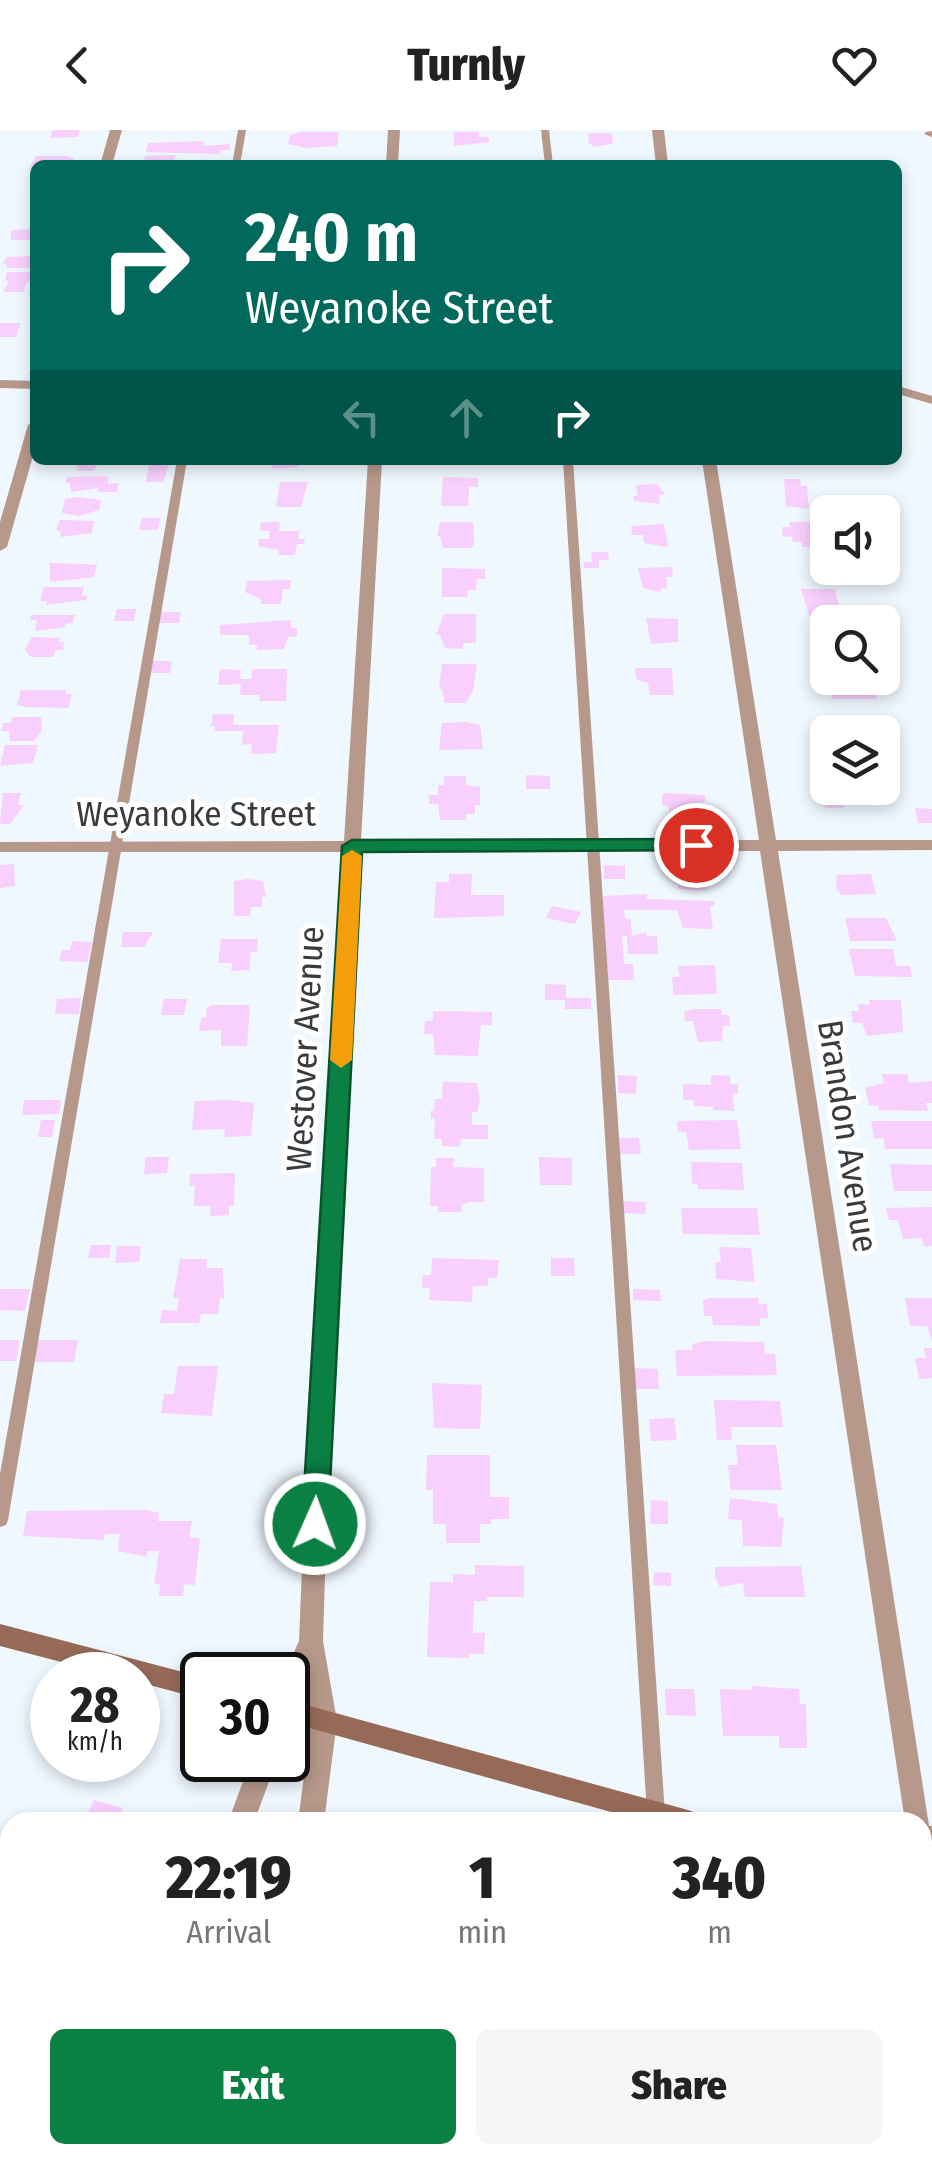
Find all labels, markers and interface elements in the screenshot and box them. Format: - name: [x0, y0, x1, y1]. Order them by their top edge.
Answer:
- icon: back: [50, 38, 105, 93]
- text: Turnly: [407, 38, 525, 92]
- icon: heart: [827, 38, 882, 93]
- text: 240 m: [245, 196, 418, 280]
- icon: right: [80, 200, 210, 330]
- text: Weyanoke Street: [245, 281, 553, 335]
- icon: left: [334, 390, 389, 445]
- icon: ahead: [439, 390, 494, 445]
- icon: right: [544, 390, 599, 445]
- map controls: [810, 495, 900, 805]
- button: sound: [810, 495, 900, 585]
- button: search: [810, 605, 900, 695]
- button: layers: [810, 715, 900, 805]
- street label: Weyanoke Street: [76, 793, 316, 835]
- pin: [654, 803, 739, 888]
- icon: arrive: [669, 818, 724, 873]
- street label: Westover Avenue: [278, 925, 332, 1173]
- street label: Brandon Avenue: [809, 1017, 887, 1255]
- position arrow: [263, 1472, 367, 1576]
- speed limit sign: 30: [180, 1652, 310, 1782]
- text: 28: [70, 1675, 120, 1735]
- text: km/h: [67, 1727, 123, 1757]
- text: 22:19: [166, 1842, 292, 1914]
- text: 1: [469, 1842, 495, 1914]
- text: 340: [673, 1842, 766, 1914]
- text: Arrival: [186, 1913, 271, 1951]
- text: min: [458, 1913, 507, 1951]
- text: m: [707, 1913, 732, 1951]
- button: Exit: [50, 2029, 456, 2144]
- button: Share: [476, 2029, 882, 2144]

